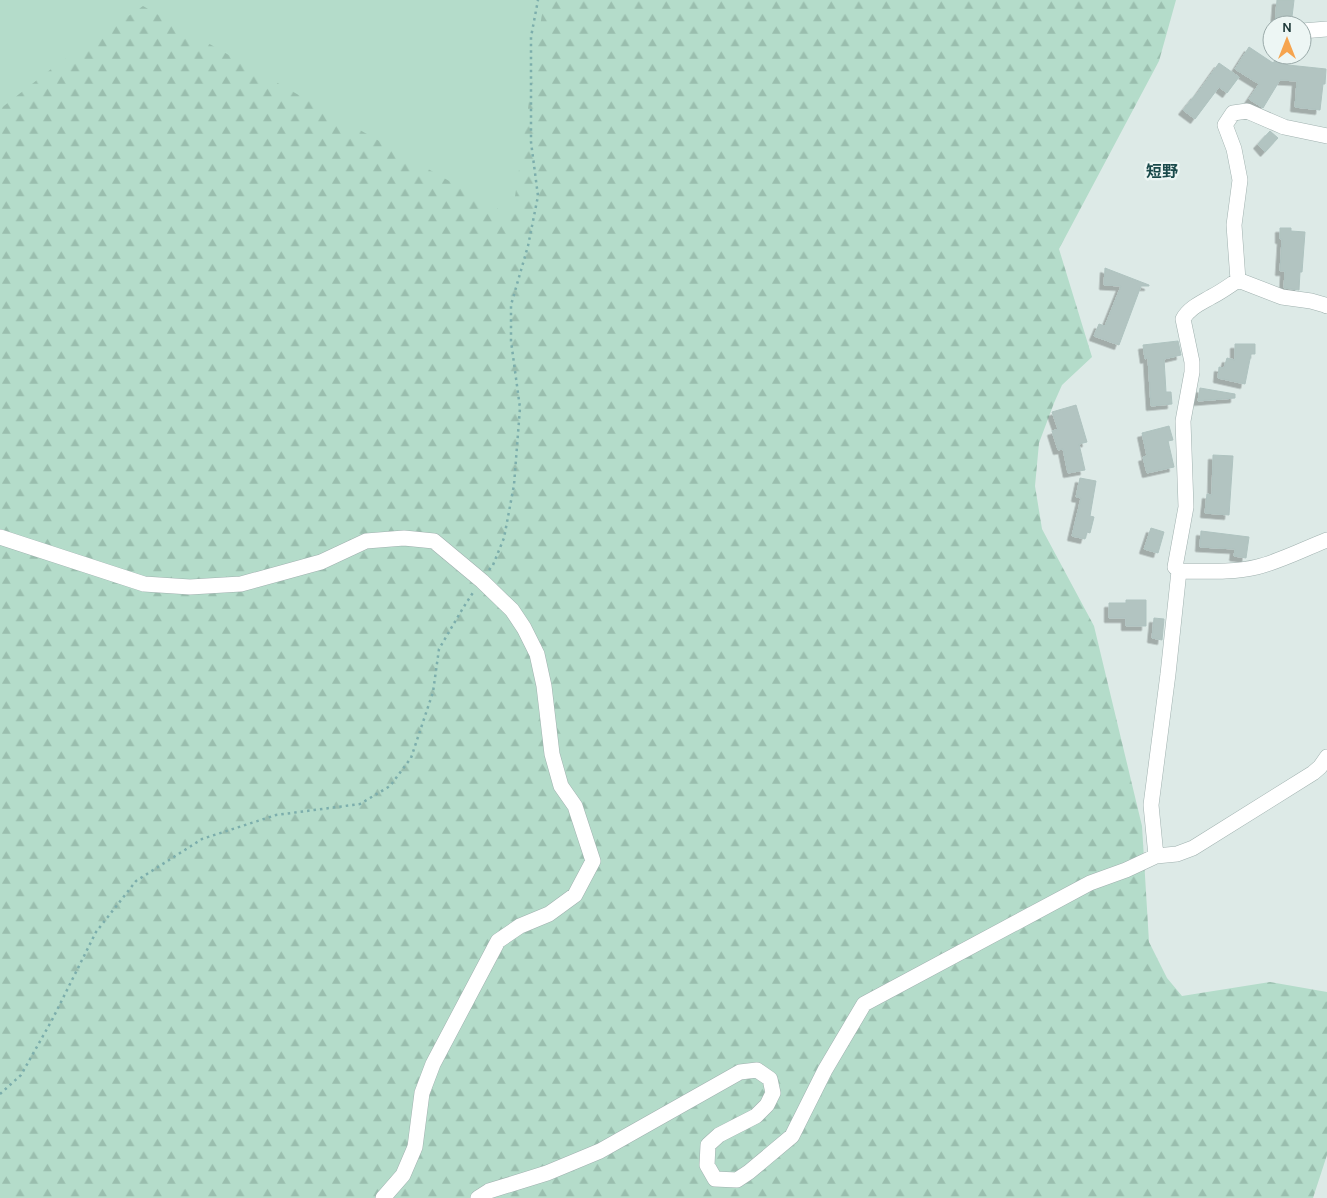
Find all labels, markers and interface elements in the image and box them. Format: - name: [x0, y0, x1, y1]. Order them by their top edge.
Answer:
- north arrow: [1262, 15, 1312, 65]
- text: N: [1282, 19, 1292, 36]
- district label: 短野: [1146, 162, 1178, 181]

